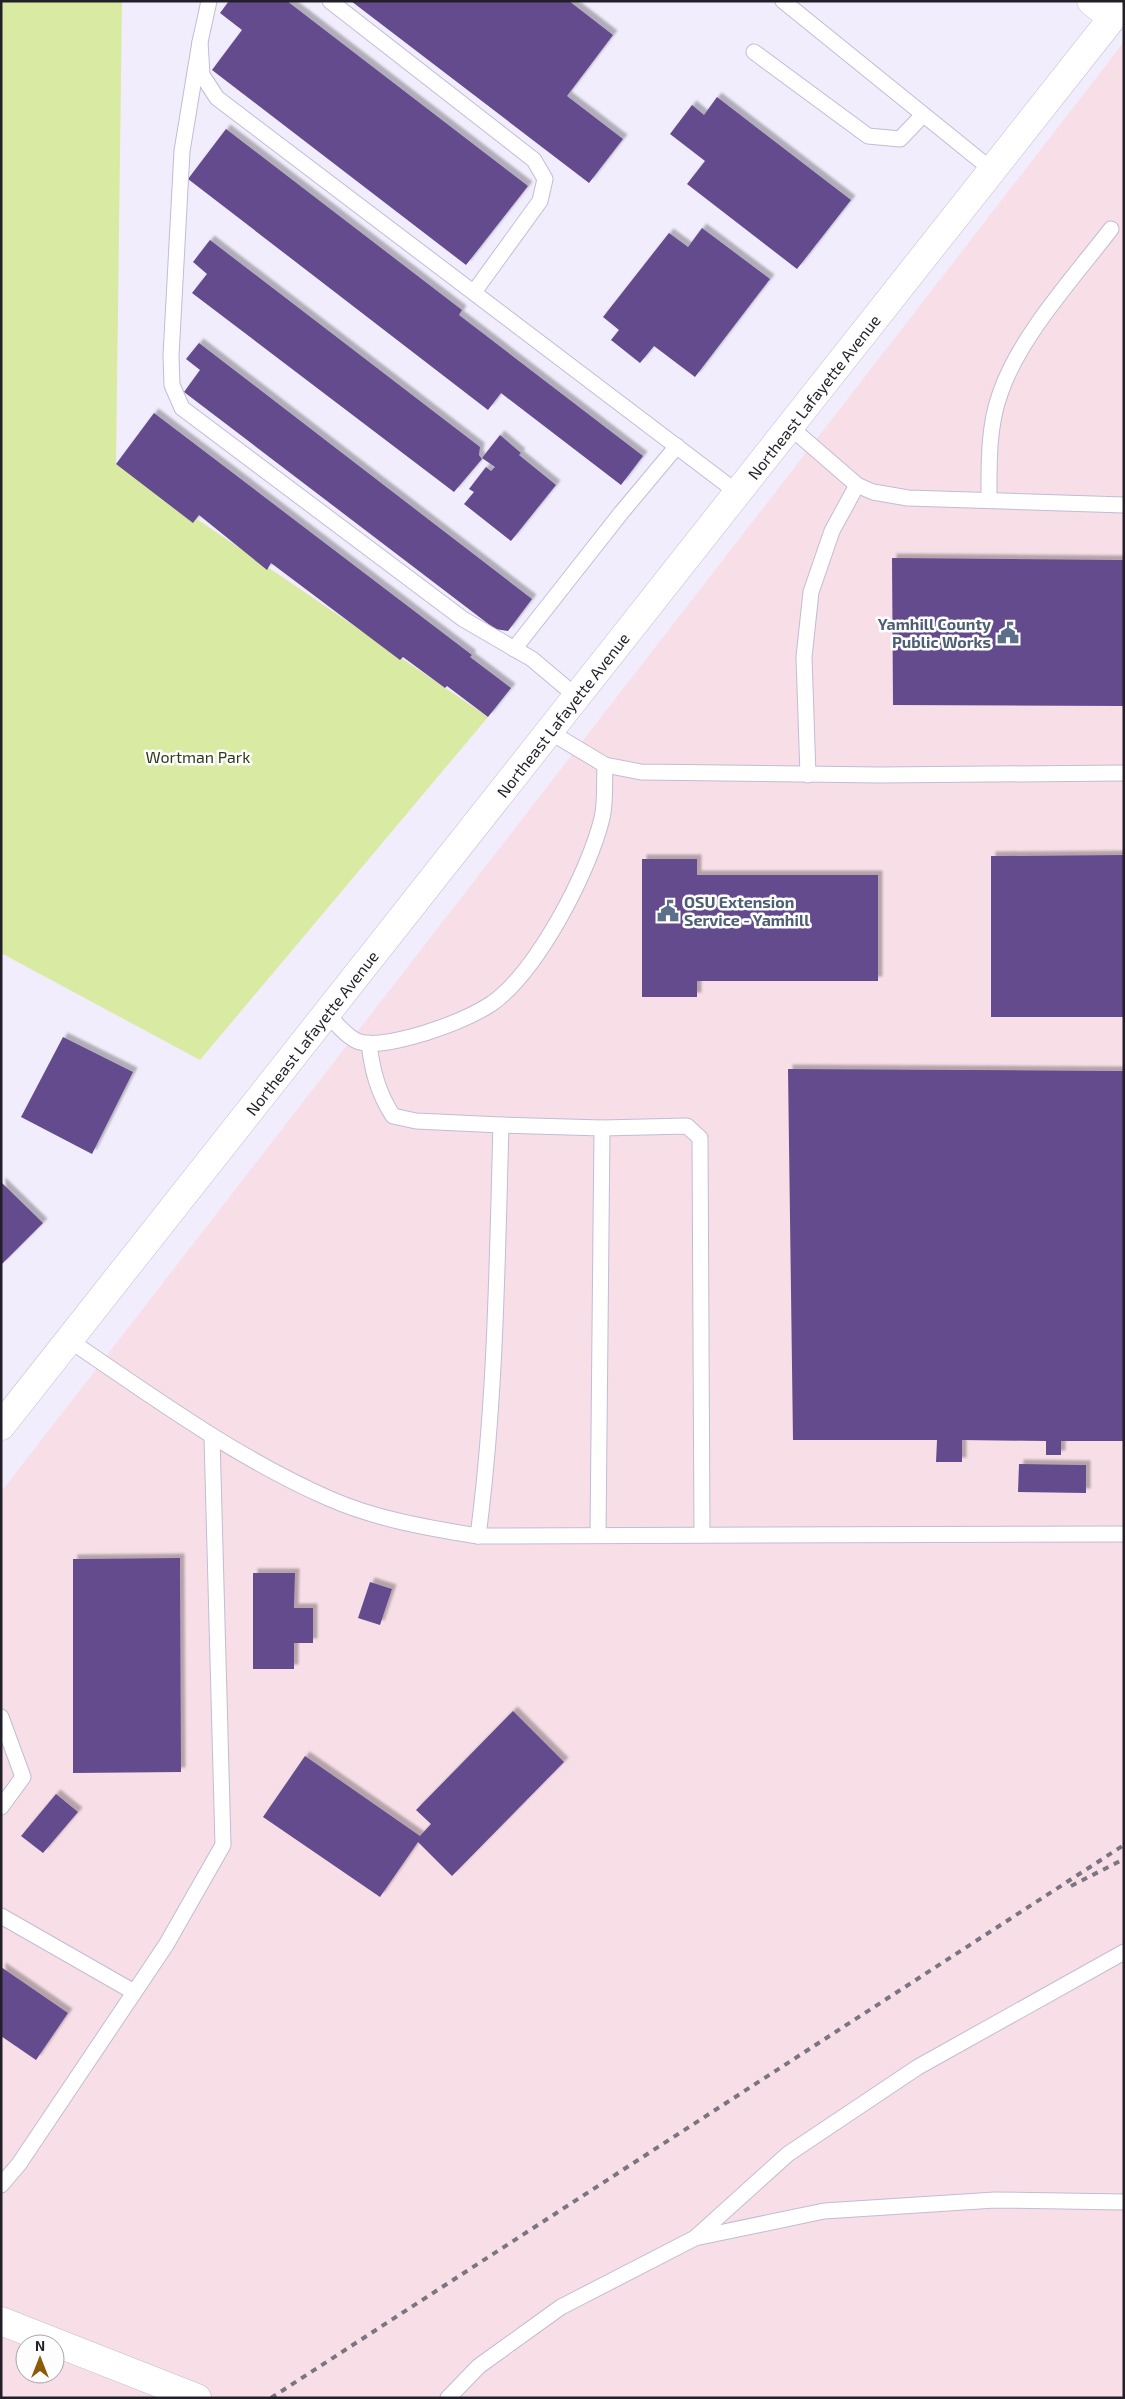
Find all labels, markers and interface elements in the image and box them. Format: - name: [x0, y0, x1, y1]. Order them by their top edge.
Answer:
- street label: Northeast Lafayette Avenue: [743, 311, 884, 483]
- place label: Yamhill County Public Works: [878, 614, 991, 651]
- public building icon: Yamhill County Public Works: [995, 620, 1021, 646]
- street label: Northeast Lafayette Avenue: [492, 629, 633, 801]
- park label: Wortman Park: [146, 747, 250, 766]
- place label: OSU Extension Service - Yamhill: [684, 892, 810, 929]
- public building icon: OSU Extension Service - Yamhill: [655, 898, 681, 924]
- street label: Northeast Lafayette Avenue: [241, 947, 382, 1119]
- north arrow: [15, 2334, 65, 2384]
- text: N: [35, 2337, 45, 2354]

